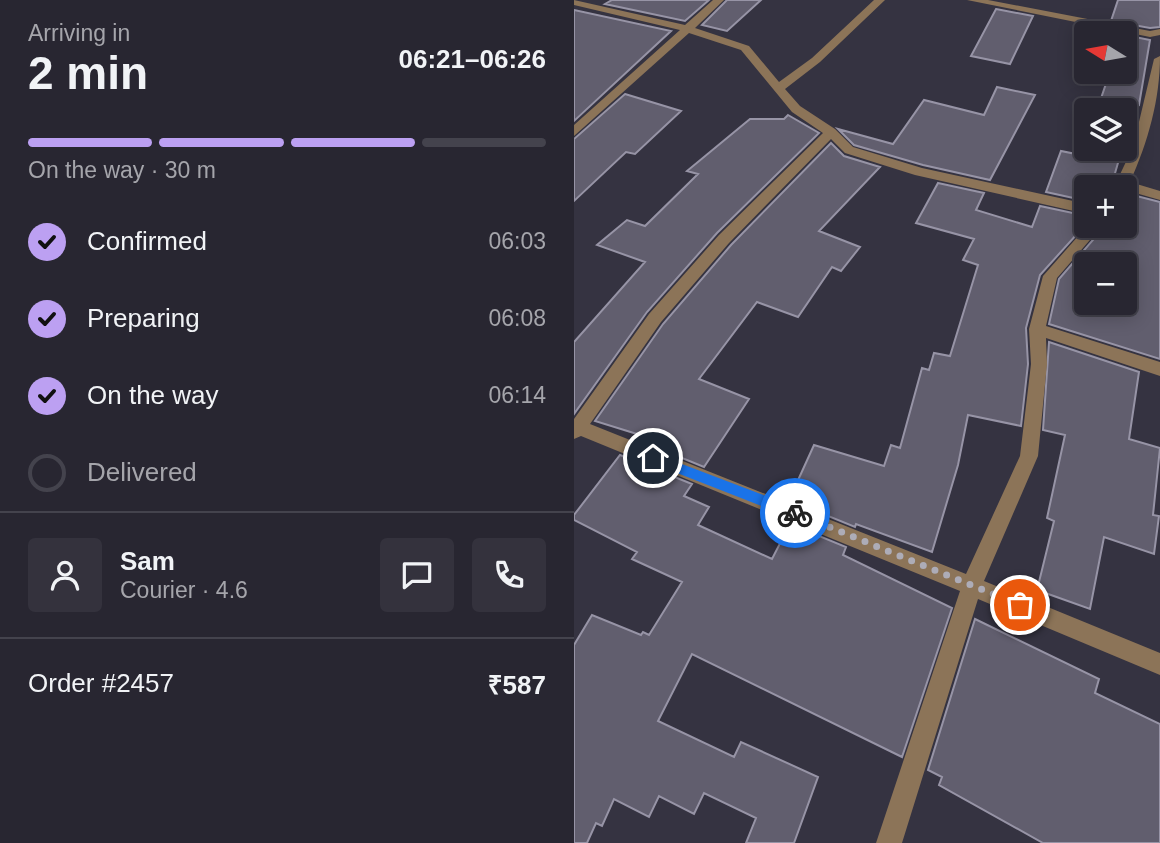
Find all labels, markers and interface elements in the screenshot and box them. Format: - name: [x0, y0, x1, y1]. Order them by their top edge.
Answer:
- text: Arriving in: [28, 20, 130, 46]
- north arrow: [1074, 21, 1138, 84]
- map controls: [1074, 21, 1137, 315]
- text: 06:21–06:26: [399, 44, 546, 74]
- text: 2 min: [28, 47, 148, 99]
- button: layers: [1074, 98, 1137, 161]
- text: On the way · 30 m: [28, 157, 216, 183]
- button: +: [1074, 175, 1137, 238]
- icon: check: [28, 223, 66, 261]
- text: Confirmed: [87, 226, 207, 256]
- text: 06:03: [488, 228, 546, 254]
- button: −: [1074, 252, 1137, 315]
- icon: check: [28, 300, 66, 338]
- text: Preparing: [87, 303, 200, 333]
- text: 06:08: [488, 305, 546, 331]
- icon: check: [28, 377, 66, 415]
- text: On the way: [87, 380, 219, 410]
- text: 06:14: [488, 382, 546, 408]
- pin: [623, 428, 683, 488]
- icon: home: [634, 439, 672, 477]
- text: Delivered: [87, 457, 197, 487]
- courier: [760, 478, 830, 548]
- icon: bike: [776, 494, 814, 532]
- button: person: [28, 538, 102, 612]
- button: chat: [380, 538, 454, 612]
- button: phone: [472, 538, 546, 612]
- text: Sam: [120, 546, 175, 576]
- pin: [990, 575, 1050, 635]
- text: Courier · 4.6: [120, 577, 248, 603]
- icon: bag: [1001, 586, 1039, 624]
- text: Order #2457: [28, 668, 174, 698]
- text: ₹587: [488, 670, 546, 700]

